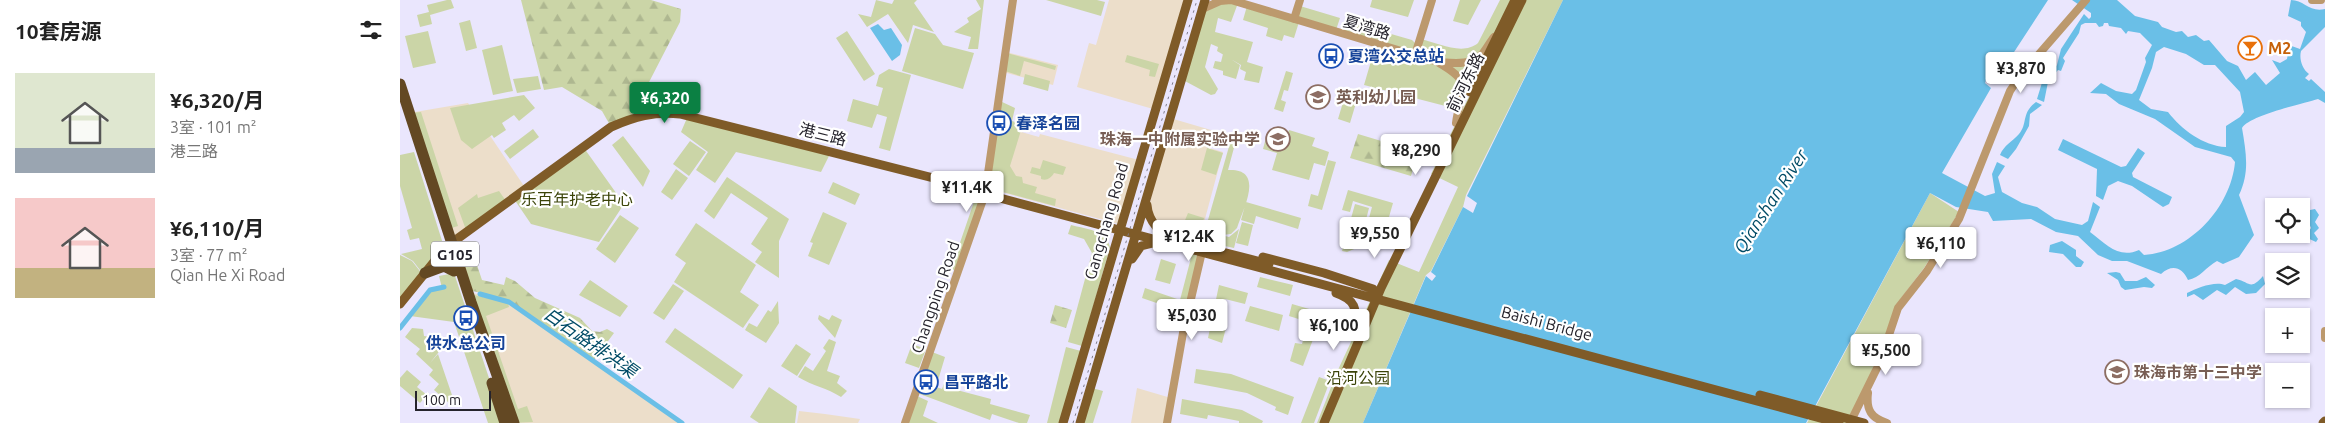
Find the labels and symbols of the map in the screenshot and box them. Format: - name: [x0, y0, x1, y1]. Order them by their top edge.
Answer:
- street label: 夏湾路: [1341, 11, 1393, 43]
- bar icon: M2: [2237, 35, 2263, 61]
- place label: M2: [2268, 39, 2291, 57]
- bus stop icon: 夏湾公交总站: [1318, 43, 1344, 69]
- place label: 夏湾公交总站: [1348, 47, 1444, 65]
- street label: 前河东路: [1443, 49, 1487, 115]
- pin: ¥3,870: [1980, 52, 2062, 94]
- pin: ¥6,320: [624, 82, 706, 124]
- school or university icon: 英利幼儿园: [1305, 84, 1331, 110]
- place label: 英利幼儿园: [1336, 88, 1416, 106]
- bus stop icon: 春泽名园: [986, 110, 1012, 136]
- place label: 春泽名园: [1016, 114, 1080, 132]
- street label: 港三路: [798, 119, 848, 149]
- school or university icon: 珠海一中附属实验中学: [1265, 126, 1291, 152]
- place label: 珠海一中附属实验中学: [1100, 130, 1260, 148]
- pin: ¥8,290: [1375, 134, 1457, 176]
- water label: Qianshan River: [1729, 145, 1812, 257]
- street label: Gangchang Road: [1081, 160, 1131, 282]
- pin: ¥11.4K: [926, 170, 1008, 213]
- park label: 乐百年护老中心: [521, 190, 633, 208]
- pin: ¥9,550: [1334, 216, 1416, 259]
- pin: ¥12.4K: [1148, 220, 1230, 262]
- pin: ¥6,110: [1900, 226, 1982, 269]
- street label: Changping Road: [907, 238, 963, 356]
- road number: G105: [431, 242, 479, 266]
- pin: ¥5,030: [1151, 298, 1233, 341]
- street label: Baishi Bridge: [1500, 302, 1594, 344]
- water label: 白石路排洪渠: [541, 303, 643, 383]
- bus stop icon: 供水总公司: [453, 305, 479, 331]
- pin: ¥6,100: [1293, 308, 1375, 351]
- place label: 供水总公司: [426, 334, 506, 352]
- pin: ¥5,500: [1845, 334, 1927, 376]
- school or university icon: 珠海市第十三中学: [2104, 359, 2130, 385]
- place label: 珠海市第十三中学: [2134, 363, 2262, 381]
- bus stop icon: 昌平路北: [913, 369, 939, 395]
- park label: 沿河公园: [1326, 369, 1390, 387]
- place label: 昌平路北: [944, 373, 1008, 391]
- scale bar: [415, 388, 491, 411]

